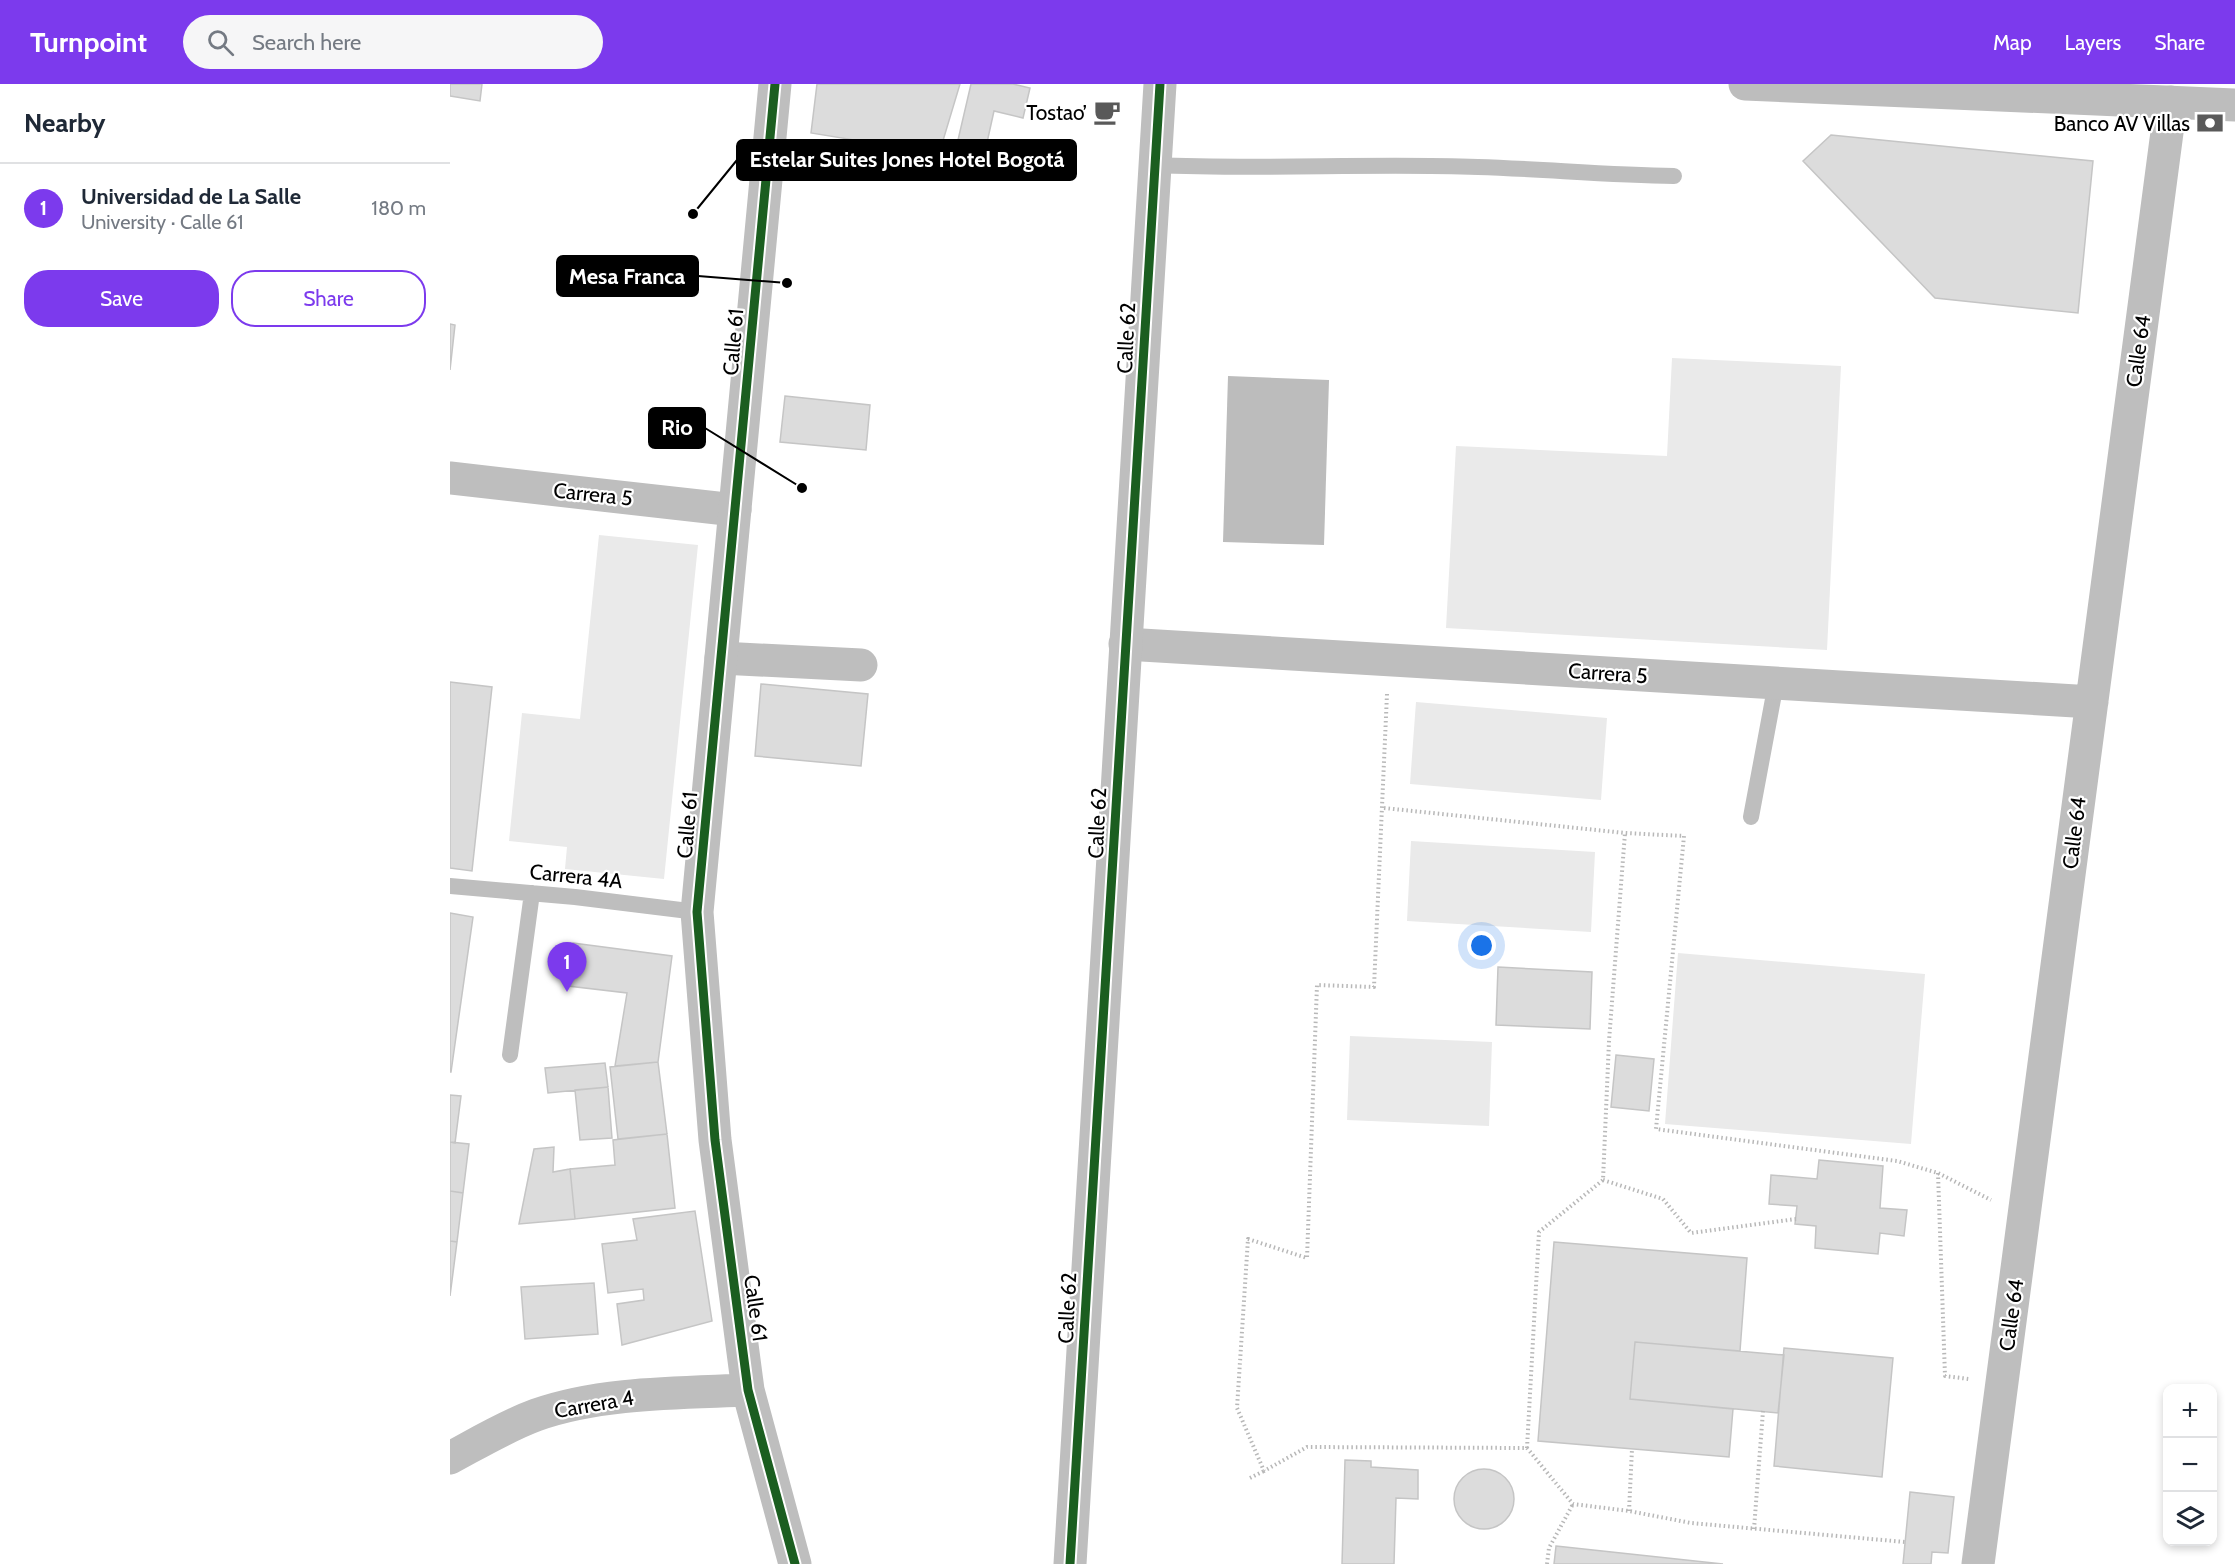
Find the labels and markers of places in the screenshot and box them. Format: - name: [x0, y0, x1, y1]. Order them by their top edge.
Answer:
- cafe icon: Tostao’: [1092, 97, 1122, 127]
- place label: Tostao’: [1026, 100, 1087, 125]
- bank icon: Banco AV Villas: [2195, 108, 2225, 138]
- place label: Banco AV Villas: [2054, 111, 2190, 136]
- callout: Estelar Suites Jones Hotel Bogotá: [737, 140, 1076, 180]
- callout: Mesa Franca: [557, 256, 698, 296]
- callout: Rio: [649, 408, 705, 448]
- pin: 1: [548, 942, 586, 992]

